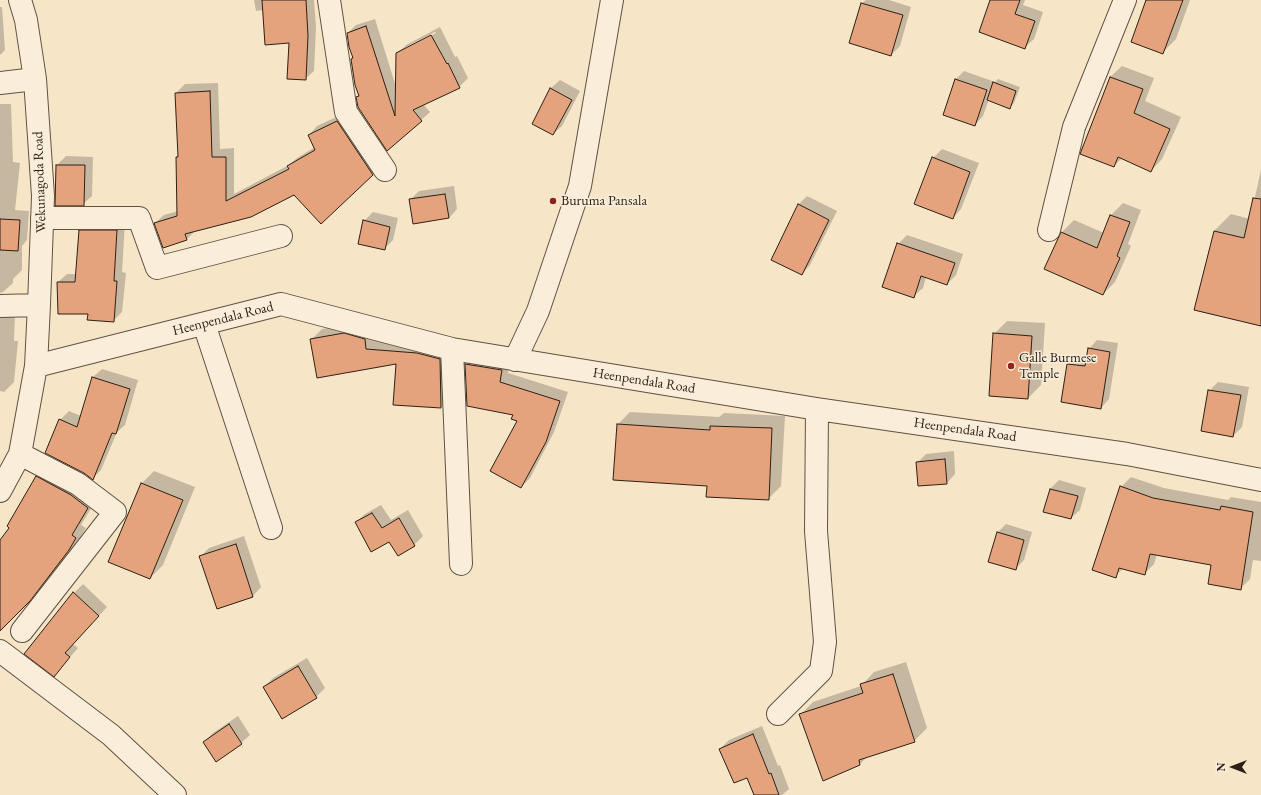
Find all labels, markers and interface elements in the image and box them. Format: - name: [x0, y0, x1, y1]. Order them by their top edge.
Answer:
- street label: Wekunagoda Road: [30, 131, 50, 233]
- place label: Buruma Pansala: [561, 193, 647, 209]
- marker: Buruma Pansala: [548, 196, 558, 206]
- street label: Heenpendala Road: [171, 298, 275, 340]
- place label: Galle Burmese Temple: [1019, 350, 1096, 382]
- marker: Galle Burmese Temple: [1006, 361, 1016, 371]
- street label: Heenpendala Road: [592, 365, 696, 397]
- street label: Heenpendala Road: [913, 414, 1017, 446]
- north arrow: [1213, 747, 1253, 787]
- text: N: [1214, 763, 1228, 771]

